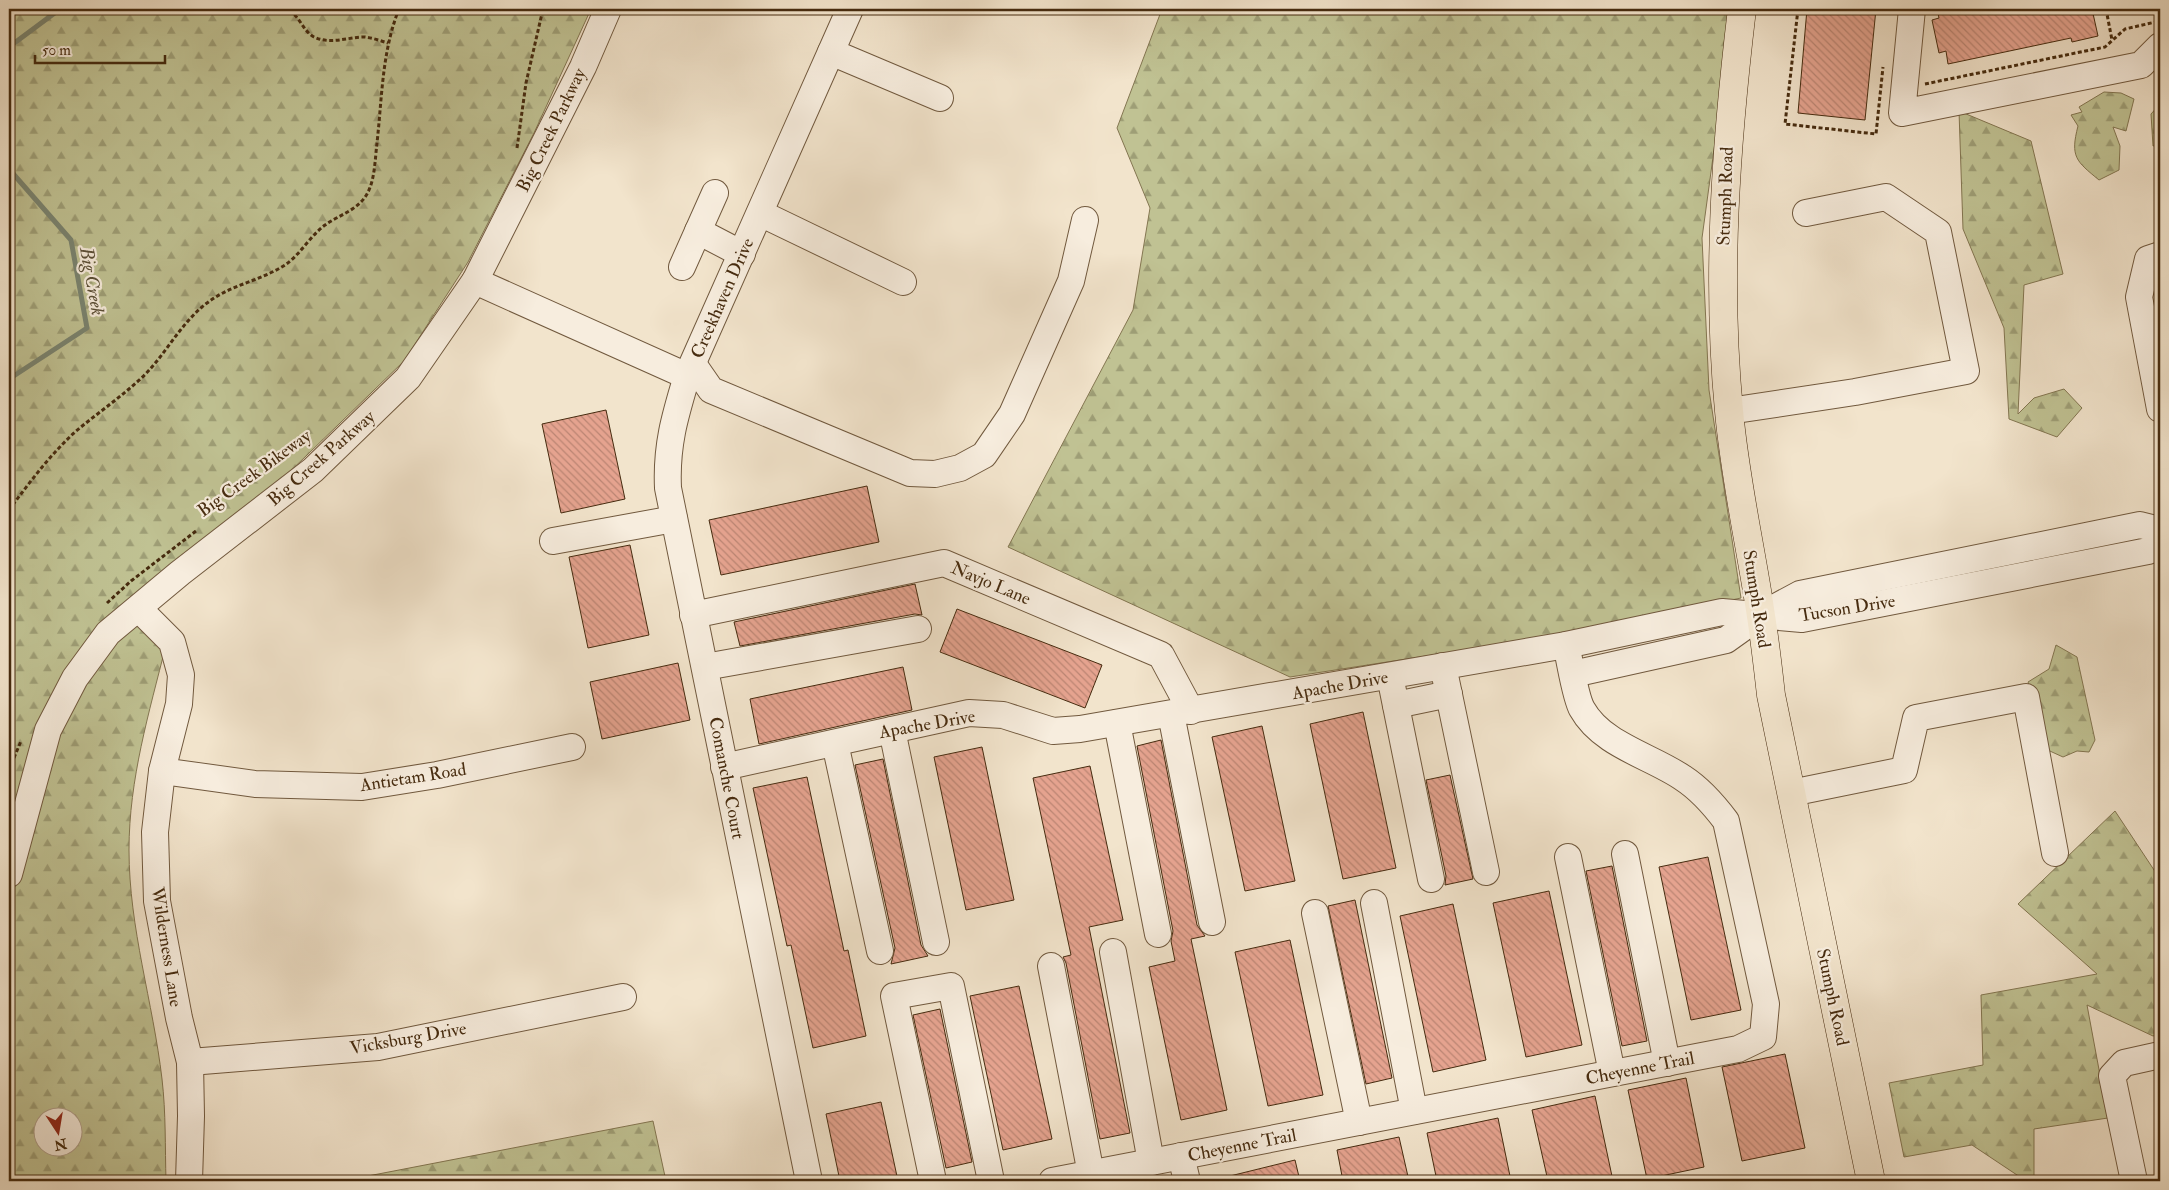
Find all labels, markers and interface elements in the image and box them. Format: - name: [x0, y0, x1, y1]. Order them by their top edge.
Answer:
- scale bar: [35, 32, 165, 64]
- text: 50 m: [42, 41, 71, 60]
- street label: Big Creek Parkway: [512, 64, 592, 196]
- street label: Stumph Road: [1712, 146, 1739, 246]
- street label: Creekhaven Drive: [686, 234, 759, 362]
- water label: Big Creek: [74, 244, 110, 317]
- street label: Big Creek Parkway: [263, 405, 381, 511]
- street label: Big Creek Bikeway: [193, 424, 316, 522]
- street label: Stumph Road: [1737, 548, 1776, 650]
- street label: Navjo Lane: [947, 556, 1035, 611]
- street label: Tucson Drive: [1797, 589, 1897, 627]
- street label: Apache Drive: [1289, 666, 1390, 705]
- street label: Apache Drive: [876, 705, 977, 744]
- street label: Comanche Court: [703, 715, 750, 841]
- street label: Antietam Road: [357, 758, 468, 797]
- street label: Wilderness Lane: [146, 885, 187, 1009]
- street label: Stumph Road: [1811, 946, 1854, 1048]
- street label: Vicksburg Drive: [348, 1017, 469, 1060]
- street label: Cheyenne Trail: [1584, 1047, 1697, 1090]
- north arrow: [32, 1108, 82, 1158]
- street label: Cheyenne Trail: [1186, 1124, 1299, 1167]
- text: N: [52, 1134, 69, 1154]

